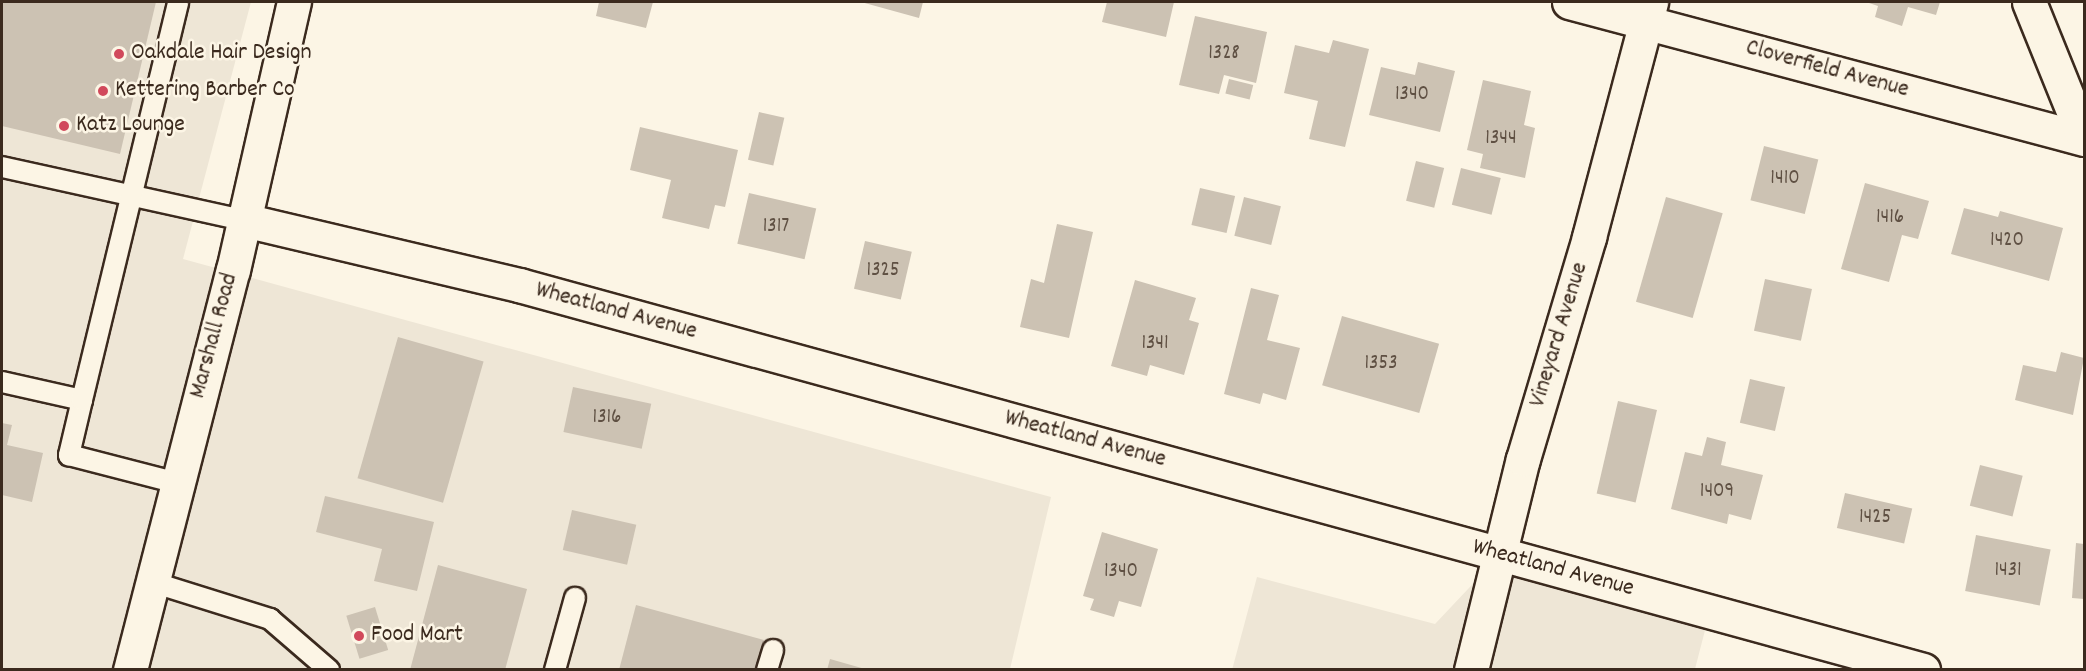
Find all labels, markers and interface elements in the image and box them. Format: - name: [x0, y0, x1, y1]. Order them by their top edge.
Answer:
- street label: Cloverfield Avenue: [1742, 34, 1912, 106]
- place label: Oakdale Hair Design: [131, 40, 312, 68]
- house number: 1328: [1208, 41, 1240, 67]
- marker: Oakdale Hair Design: [112, 47, 126, 61]
- place label: Kettering Barber Co: [115, 77, 295, 105]
- house number: 1340: [1395, 82, 1429, 108]
- marker: Kettering Barber Co: [96, 84, 110, 98]
- place label: Katz Lounge: [76, 112, 185, 140]
- marker: Katz Lounge: [57, 119, 71, 133]
- house number: 1344: [1485, 126, 1517, 152]
- house number: 1410: [1770, 166, 1800, 192]
- house number: 1416: [1876, 205, 1904, 231]
- house number: 1317: [763, 214, 789, 240]
- house number: 1420: [1990, 228, 2024, 254]
- house number: 1325: [867, 258, 899, 284]
- street label: Vineyard Avenue: [1524, 259, 1596, 411]
- street label: Marshall Road: [184, 270, 246, 402]
- street label: Wheatland Avenue: [532, 277, 700, 347]
- house number: 1341: [1141, 331, 1169, 357]
- house number: 1353: [1365, 351, 1397, 377]
- house number: 1316: [593, 405, 621, 431]
- street label: Wheatland Avenue: [1001, 405, 1169, 475]
- house number: 1409: [1700, 479, 1734, 505]
- house number: 1425: [1859, 505, 1891, 531]
- street label: Wheatland Avenue: [1469, 534, 1637, 604]
- house number: 1431: [1994, 558, 2022, 584]
- house number: 1340: [1104, 559, 1138, 585]
- place label: Food Mart: [371, 622, 463, 650]
- marker: Food Mart: [352, 629, 366, 643]

